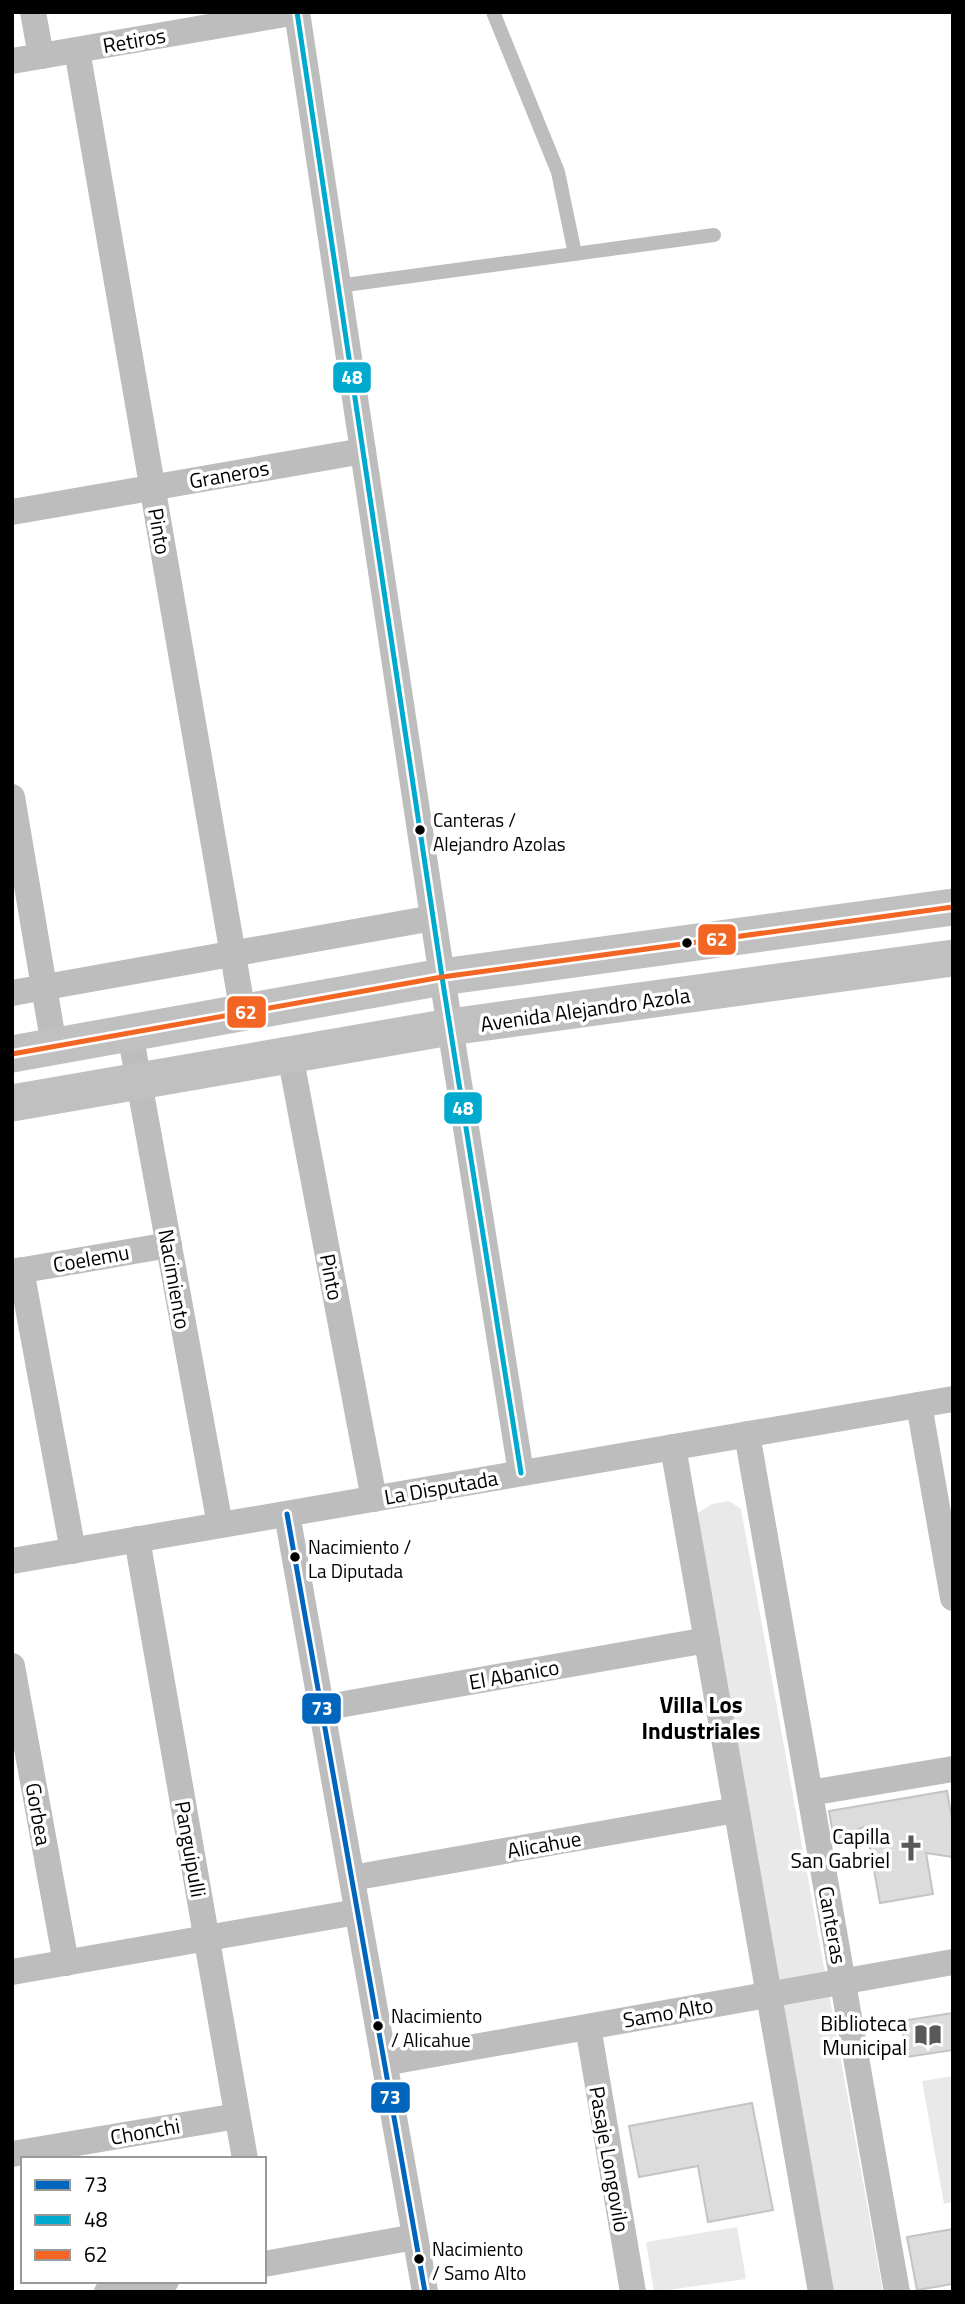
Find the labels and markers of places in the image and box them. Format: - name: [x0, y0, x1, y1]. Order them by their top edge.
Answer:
- place label: Canteras / Alejandro Azolas: [433, 805, 566, 858]
- marker: Canteras / Alejandro Azolas: [413, 823, 427, 837]
- unlabelled marker: [680, 936, 694, 950]
- place label: Nacimiento / La Diputada: [308, 1532, 411, 1585]
- marker: Nacimiento / La Diputada: [288, 1550, 302, 1564]
- place label: Capilla San Gabriel: [790, 1820, 890, 1876]
- church icon: Capilla San Gabriel: [896, 1833, 926, 1863]
- place label: Nacimiento / Alicahue: [391, 2001, 482, 2054]
- place label: Biblioteca Municipal: [820, 2007, 907, 2063]
- marker: Nacimiento / Alicahue: [371, 2019, 385, 2033]
- library icon: Biblioteca Municipal: [913, 2020, 943, 2050]
- place label: Nacimiento / Samo Alto: [432, 2234, 526, 2287]
- marker: Nacimiento / Samo Alto: [412, 2252, 426, 2266]

